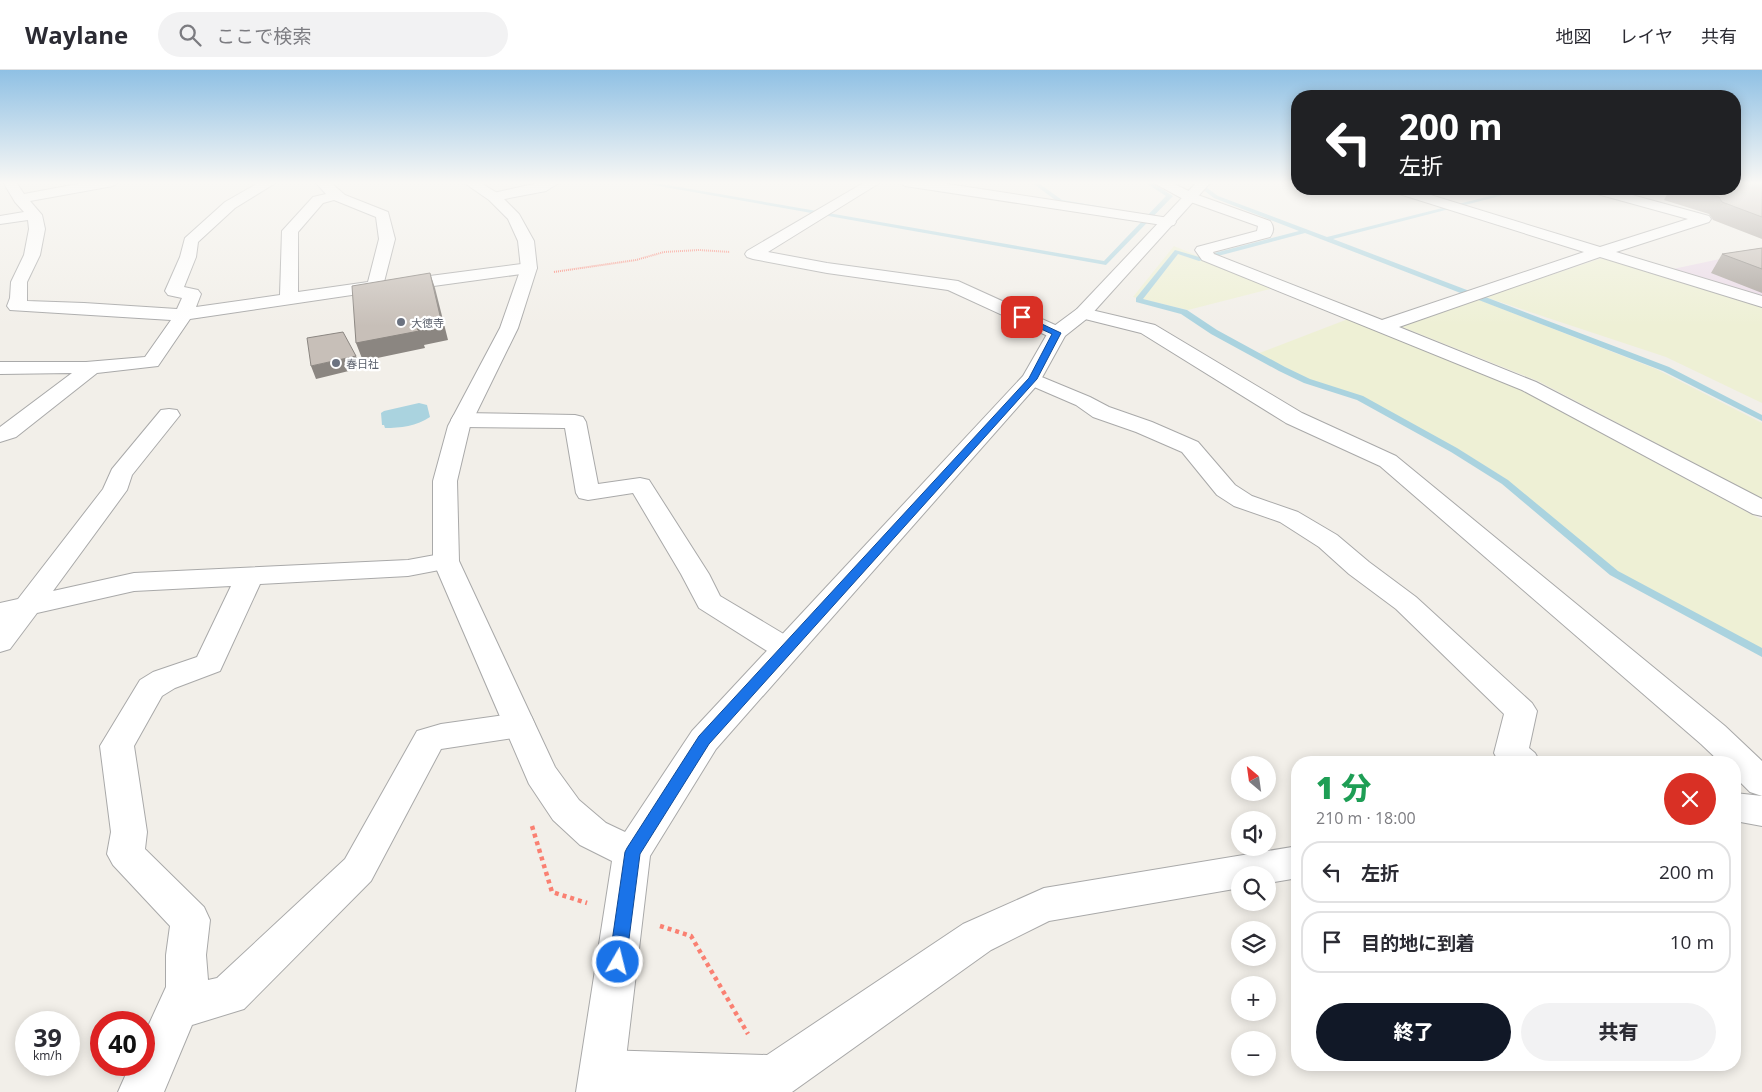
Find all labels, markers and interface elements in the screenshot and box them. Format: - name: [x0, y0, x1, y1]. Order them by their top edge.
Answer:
- search box: [158, 12, 508, 57]
- text: Waylane: [25, 18, 128, 51]
- icon: search: [176, 21, 204, 49]
- text: ここで検索: [216, 23, 311, 49]
- text: 地図: [1556, 24, 1592, 48]
- text: レイヤ: [1620, 24, 1673, 48]
- text: 共有: [1701, 24, 1737, 48]
- text: 200 m: [1399, 103, 1503, 150]
- icon: left: [1316, 110, 1381, 175]
- text: 左折: [1399, 150, 1443, 180]
- pin: [1001, 296, 1043, 338]
- icon: arrive: [1008, 303, 1036, 331]
- place label: 大徳寺: [411, 315, 444, 330]
- marker: 大徳寺: [395, 316, 407, 328]
- place label: 春日社: [346, 356, 379, 371]
- marker: 春日社: [330, 357, 342, 369]
- north arrow: [1231, 756, 1276, 801]
- map controls: [1231, 756, 1276, 1076]
- text: 1 分: [1316, 767, 1371, 808]
- button: close: [1664, 773, 1716, 825]
- text: 210 m · 18:00: [1316, 807, 1416, 829]
- button: sound: [1231, 811, 1276, 856]
- icon: left: [1318, 858, 1346, 886]
- text: 200 m: [1659, 859, 1714, 885]
- text: 左折: [1361, 860, 1399, 886]
- button: search: [1231, 866, 1276, 911]
- button: layers: [1231, 921, 1276, 966]
- icon: arrive: [1318, 928, 1346, 956]
- text: 10 m: [1670, 929, 1714, 955]
- text: 目的地に到着: [1361, 930, 1475, 956]
- position arrow: [591, 935, 643, 987]
- button: +: [1231, 976, 1276, 1021]
- button: 終了: [1316, 1003, 1511, 1061]
- button: 共有: [1521, 1003, 1716, 1061]
- speed limit sign: 40: [90, 1011, 155, 1076]
- text: 39: [33, 1020, 62, 1054]
- button: −: [1231, 1031, 1276, 1076]
- text: km/h: [33, 1047, 62, 1064]

